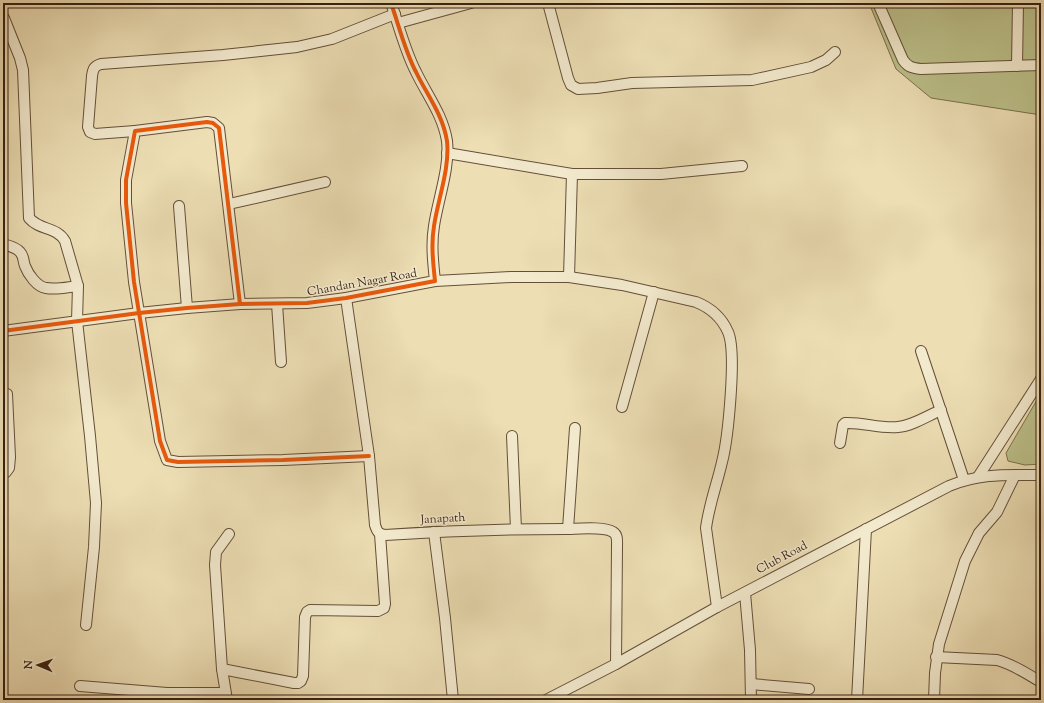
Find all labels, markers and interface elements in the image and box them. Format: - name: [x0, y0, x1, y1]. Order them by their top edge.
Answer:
- street label: Chandan Nagar Road: [306, 264, 419, 302]
- street label: Janapath: [419, 509, 466, 529]
- street label: Club Road: [753, 537, 811, 579]
- north arrow: [18, 645, 58, 685]
- text: N: [21, 660, 37, 670]

